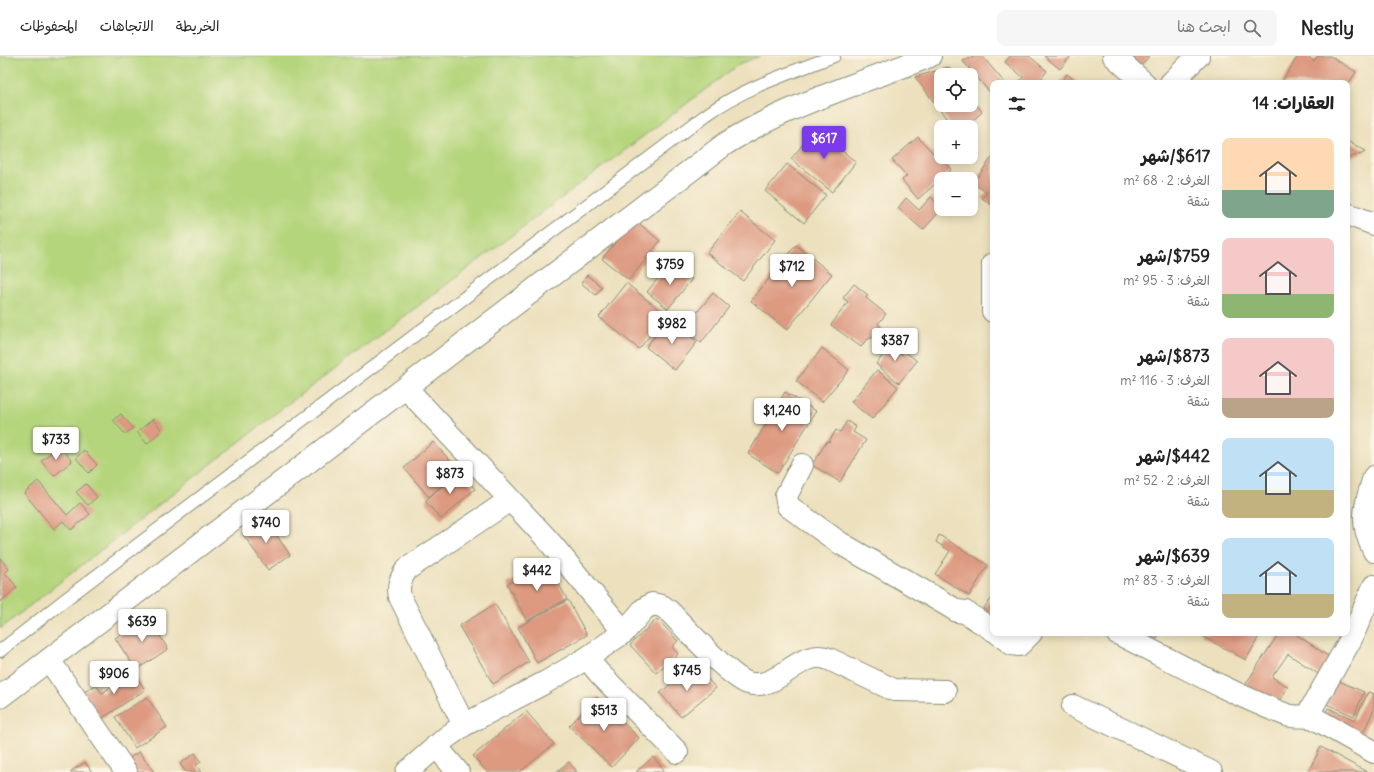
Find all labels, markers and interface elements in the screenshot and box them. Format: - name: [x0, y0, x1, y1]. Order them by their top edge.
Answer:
- search box: [997, 10, 1277, 46]
- text: Nestly: [1301, 16, 1354, 40]
- text: المحفوظات: [20, 17, 78, 35]
- text: الاتجاهات: [100, 17, 154, 35]
- text: الخريطة: [176, 17, 219, 35]
- text: ابحث هنا: [1177, 17, 1231, 36]
- icon: search: [1241, 17, 1263, 39]
- map controls: [934, 68, 978, 216]
- button: locate: [934, 68, 978, 112]
- text: العقارات: 14: [1253, 92, 1334, 114]
- icon: filters: [1006, 93, 1028, 115]
- button: +: [934, 120, 978, 164]
- pin: $617: [800, 126, 848, 160]
- text: $617: [811, 130, 837, 147]
- text: $617/شهر: [1141, 145, 1210, 167]
- icon: home: [1254, 154, 1302, 202]
- button: −: [934, 172, 978, 216]
- text: الغرف: 2 · 68 m²: [1123, 172, 1210, 189]
- text: شقة: [1187, 193, 1210, 210]
- text: $759/شهر: [1138, 245, 1210, 267]
- pin: $759: [646, 252, 694, 286]
- pin: $712: [768, 254, 816, 288]
- icon: home: [1254, 254, 1302, 302]
- text: $759: [656, 256, 684, 273]
- text: $712: [779, 258, 805, 275]
- text: الغرف: 3 · 95 m²: [1123, 272, 1210, 289]
- text: شقة: [1187, 293, 1210, 310]
- pin: $982: [648, 311, 696, 345]
- text: $982: [657, 315, 687, 332]
- pin: $387: [871, 328, 919, 362]
- text: $387: [881, 332, 909, 349]
- text: $873/شهر: [1138, 345, 1210, 367]
- icon: home: [1254, 354, 1302, 402]
- text: الغرف: 3 · 116 m²: [1120, 372, 1210, 389]
- text: شقة: [1187, 393, 1210, 410]
- pin: $1,240: [749, 398, 815, 432]
- text: $1,240: [763, 402, 801, 419]
- pin: $733: [32, 427, 80, 461]
- text: $733: [42, 431, 70, 448]
- text: $442/شهر: [1137, 445, 1210, 467]
- icon: home: [1254, 454, 1302, 502]
- pin: $873: [426, 461, 474, 495]
- text: $873: [436, 465, 464, 482]
- text: الغرف: 2 · 52 m²: [1124, 472, 1210, 489]
- text: شقة: [1187, 493, 1210, 510]
- pin: $740: [242, 510, 290, 544]
- text: $740: [251, 514, 281, 531]
- text: $639/شهر: [1137, 545, 1210, 567]
- icon: home: [1254, 554, 1302, 602]
- pin: $442: [513, 558, 561, 592]
- text: $442: [522, 562, 552, 579]
- text: الغرف: 3 · 83 m²: [1123, 572, 1210, 589]
- text: شقة: [1187, 593, 1210, 610]
- pin: $639: [118, 609, 166, 643]
- text: $639: [127, 613, 157, 630]
- pin: $745: [663, 658, 711, 692]
- pin: $906: [90, 661, 138, 695]
- text: $745: [673, 662, 701, 679]
- text: $906: [99, 665, 129, 682]
- pin: $513: [580, 698, 628, 732]
- text: $513: [590, 702, 618, 719]

